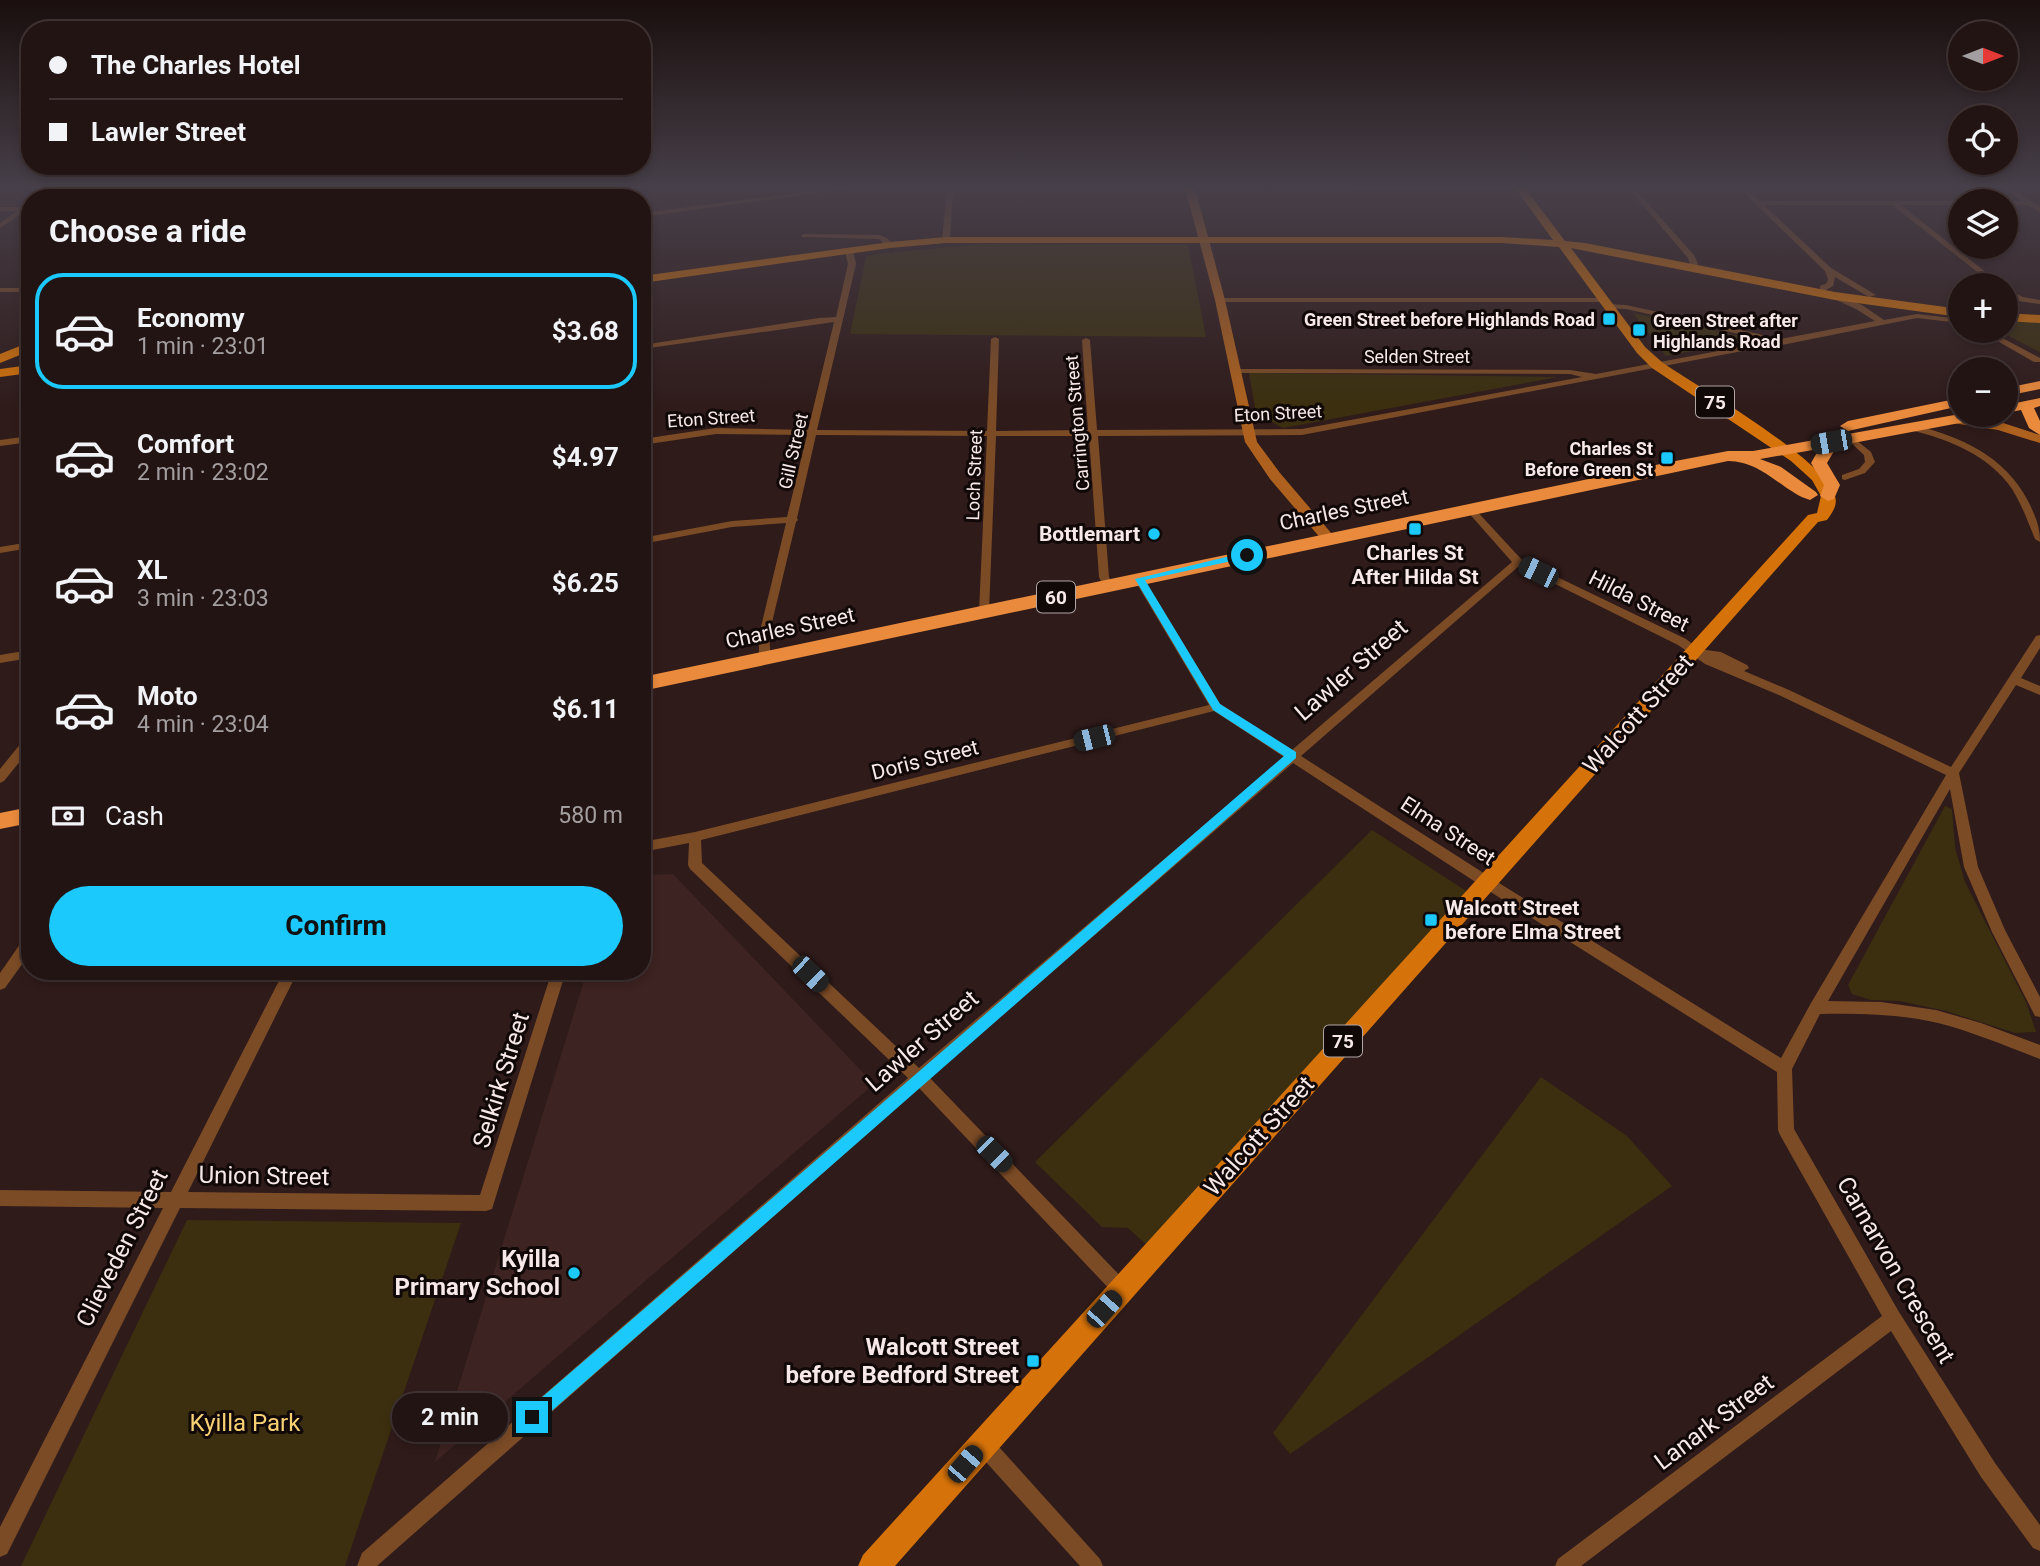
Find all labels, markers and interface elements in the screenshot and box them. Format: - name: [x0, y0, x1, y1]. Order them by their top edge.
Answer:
- north arrow: [1948, 21, 2018, 91]
- map controls: [1948, 21, 2018, 427]
- text: The Charles Hotel: [91, 50, 301, 80]
- button: locate: [1948, 105, 2018, 175]
- text: Lawler Street: [91, 117, 246, 147]
- button: layers: [1948, 189, 2018, 259]
- text: Choose a ride: [49, 212, 246, 250]
- button: +: [1948, 273, 2018, 343]
- icon: car: [53, 300, 116, 363]
- text: Economy: [137, 303, 244, 333]
- place label: Green Street before Highlands Road: [1304, 309, 1595, 330]
- place label: Green Street after Highlands Road: [1653, 310, 1798, 352]
- marker: Green Street before Highlands Road: [1601, 311, 1617, 327]
- text: $3.68: [552, 316, 619, 346]
- marker: Green Street after Highlands Road: [1631, 322, 1647, 338]
- text: 1 min · 23:01: [137, 333, 269, 360]
- street label: Selden Street: [1364, 346, 1470, 367]
- street label: Carrington Street: [1061, 354, 1093, 492]
- button: −: [1948, 357, 2018, 427]
- road number: 75: [1696, 386, 1734, 418]
- street label: Eton Street: [1233, 400, 1323, 426]
- street label: Eton Street: [666, 404, 756, 432]
- street label: Gill Street: [774, 411, 812, 491]
- icon: car: [53, 426, 116, 489]
- car: [1809, 428, 1854, 456]
- text: Comfort: [137, 429, 234, 459]
- street label: Loch Street: [962, 429, 986, 521]
- place label: Charles St Before Green St: [1525, 438, 1653, 480]
- text: $4.97: [552, 442, 619, 472]
- marker: Charles St Before Green St: [1659, 450, 1675, 466]
- text: 2 min · 23:02: [137, 459, 269, 486]
- street label: Charles Street: [1277, 485, 1411, 535]
- marker: Charles St After Hilda St: [1407, 521, 1423, 537]
- place label: Bottlemart: [1039, 522, 1140, 546]
- marker: Bottlemart: [1146, 526, 1162, 542]
- route start: [1231, 539, 1263, 571]
- place label: Charles St After Hilda St: [1351, 541, 1479, 589]
- icon: car: [53, 552, 116, 615]
- car: [1515, 553, 1562, 591]
- text: XL: [137, 555, 168, 585]
- street label: Hilda Street: [1585, 566, 1693, 637]
- text: $6.25: [552, 568, 619, 598]
- road number: 60: [1037, 582, 1075, 612]
- text: 3 min · 23:03: [137, 585, 269, 612]
- street label: Charles Street: [723, 603, 857, 653]
- street label: Lawler Street: [1289, 613, 1413, 726]
- street label: Walcott Street: [1577, 648, 1699, 779]
- icon: car: [53, 678, 116, 741]
- text: Moto: [137, 681, 198, 711]
- text: $6.11: [552, 694, 619, 724]
- text: 4 min · 23:04: [137, 711, 269, 738]
- car: [1072, 723, 1117, 753]
- street label: Doris Street: [869, 735, 981, 785]
- street label: Elma Street: [1396, 792, 1500, 870]
- icon: cash: [49, 797, 87, 835]
- text: Cash: [105, 801, 164, 831]
- text: 580 m: [558, 802, 623, 829]
- button: Confirm: [49, 886, 623, 966]
- place label: Walcott Street before Elma Street: [1445, 896, 1621, 944]
- marker: Walcott Street before Elma Street: [1423, 912, 1439, 928]
- car: [788, 952, 833, 996]
- street label: Lawler Street: [860, 984, 984, 1097]
- street label: Selkirk Street: [467, 1009, 535, 1151]
- road number: 75: [1324, 1026, 1362, 1056]
- street label: Walcott Street: [1198, 1070, 1320, 1201]
- car: [972, 1132, 1017, 1176]
- street label: Union Street: [198, 1161, 330, 1191]
- street label: Clieveden Street: [70, 1165, 174, 1331]
- street label: Carnarvon Crescent: [1831, 1172, 1961, 1368]
- place label: Kyilla Primary School: [395, 1245, 560, 1301]
- marker: Kyilla Primary School: [566, 1265, 582, 1281]
- car: [1083, 1286, 1126, 1332]
- place label: Walcott Street before Bedford Street: [785, 1333, 1019, 1389]
- marker: Walcott Street before Bedford Street: [1025, 1353, 1041, 1369]
- street label: Lanark Street: [1649, 1368, 1779, 1476]
- callout: 2 min: [392, 1392, 508, 1442]
- route end: [516, 1401, 548, 1433]
- text: 2 min: [421, 1404, 479, 1431]
- park label: Kyilla Park: [190, 1409, 301, 1437]
- car: [944, 1441, 987, 1487]

